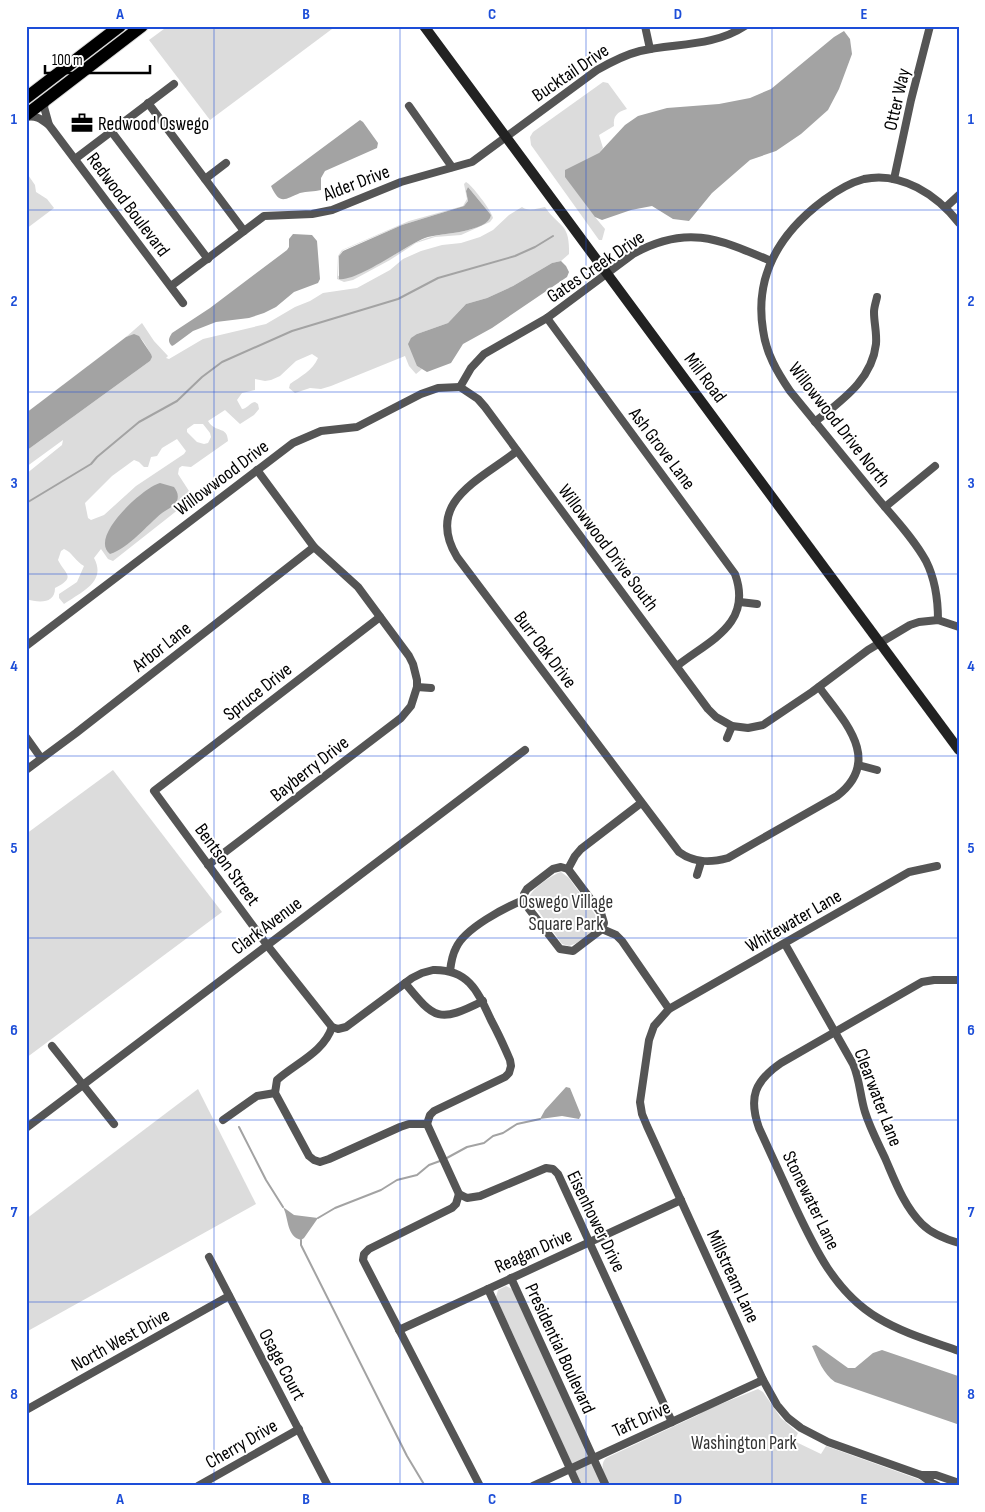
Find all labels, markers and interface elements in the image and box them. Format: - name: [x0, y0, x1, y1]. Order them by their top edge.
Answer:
- text: A: [115, 5, 124, 24]
- text: B: [302, 5, 310, 24]
- text: C: [488, 5, 496, 24]
- text: D: [674, 5, 682, 24]
- text: E: [861, 5, 868, 24]
- street label: Bucktail Drive: [528, 39, 614, 107]
- scale bar: [45, 42, 150, 74]
- text: 100 m: [52, 51, 83, 70]
- street label: Otter Way: [879, 65, 916, 133]
- text: 1: [11, 110, 18, 129]
- office icon: Redwood Oswego: [69, 110, 95, 136]
- text: 1: [968, 110, 975, 129]
- place label: Redwood Oswego: [98, 113, 209, 136]
- street label: Redwood Boulevard: [81, 148, 174, 261]
- street label: Alder Drive: [319, 160, 393, 207]
- street label: Gates Creek Drive: [543, 226, 649, 308]
- text: 2: [10, 292, 18, 311]
- text: 2: [967, 292, 975, 311]
- street label: Mill Road: [679, 348, 731, 407]
- street label: Willowwood Drive North: [783, 358, 895, 492]
- street label: Ash Grove Lane: [623, 403, 700, 494]
- street label: Willowwood Drive: [170, 435, 274, 521]
- text: 3: [10, 474, 18, 493]
- text: 3: [967, 474, 975, 493]
- street label: Willowwood Drive South: [553, 480, 663, 616]
- street label: Burr Oak Drive: [508, 607, 581, 693]
- street label: Arbor Lane: [127, 617, 196, 678]
- text: 4: [10, 657, 18, 676]
- text: 4: [967, 657, 975, 676]
- street label: Spruce Drive: [219, 658, 297, 726]
- street label: Bayberry Drive: [266, 731, 354, 807]
- street label: Bentson Street: [189, 819, 264, 911]
- text: 5: [10, 839, 18, 858]
- text: 5: [967, 839, 975, 858]
- street label: Whitewater Lane: [742, 885, 846, 958]
- park label: Oswego Village Square Park: [519, 891, 613, 936]
- street label: Clark Avenue: [227, 892, 307, 960]
- text: 6: [10, 1021, 18, 1040]
- text: 6: [967, 1021, 975, 1040]
- street label: Clearwater Lane: [848, 1045, 907, 1150]
- street label: Stonewater Lane: [777, 1148, 844, 1254]
- street label: Eisenhower Drive: [561, 1167, 630, 1276]
- text: 7: [11, 1203, 18, 1222]
- text: 7: [968, 1203, 975, 1222]
- street label: Reagan Drive: [491, 1224, 576, 1279]
- street label: Millstream Lane: [701, 1226, 764, 1327]
- street label: Presidential Boulevard: [519, 1280, 600, 1417]
- street label: North West Drive: [68, 1304, 174, 1377]
- street label: Osage Court: [253, 1325, 310, 1405]
- text: 8: [10, 1385, 18, 1404]
- text: 8: [967, 1385, 975, 1404]
- street label: Taft Drive: [609, 1396, 674, 1443]
- street label: Cherry Drive: [202, 1414, 282, 1474]
- park label: Washington Park: [691, 1432, 798, 1455]
- text: A: [115, 1490, 124, 1509]
- text: B: [302, 1490, 310, 1509]
- text: C: [488, 1490, 496, 1509]
- text: D: [674, 1490, 682, 1509]
- text: E: [861, 1490, 868, 1509]

